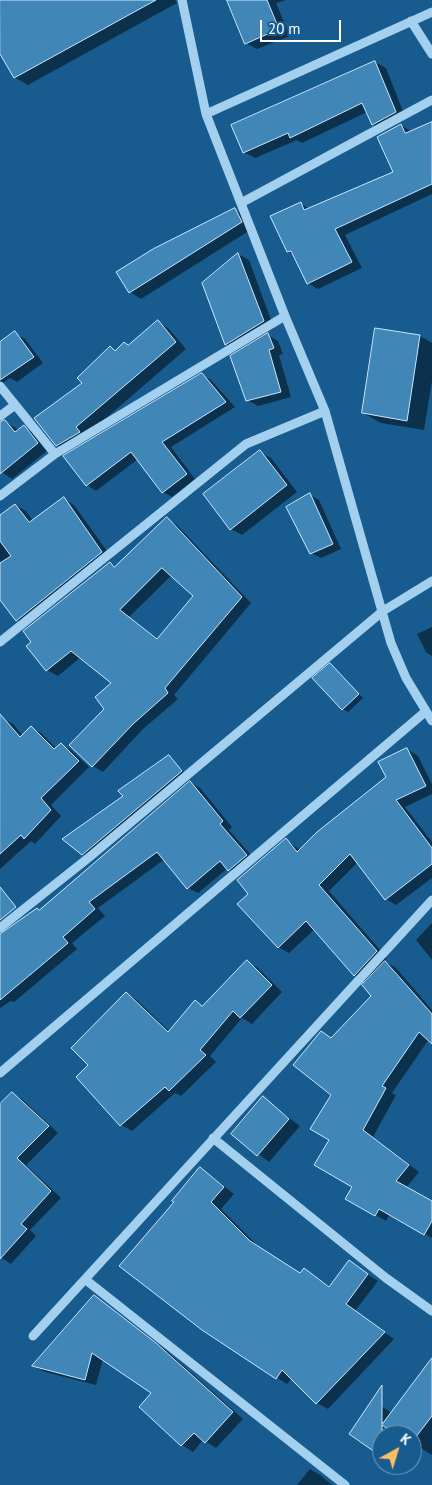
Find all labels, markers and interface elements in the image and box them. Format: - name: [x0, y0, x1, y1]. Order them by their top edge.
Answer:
- scale bar: [262, 10, 343, 42]
- text: 20 m: [268, 19, 301, 38]
- north arrow: [372, 1425, 422, 1475]
- text: K: [397, 1429, 415, 1449]

